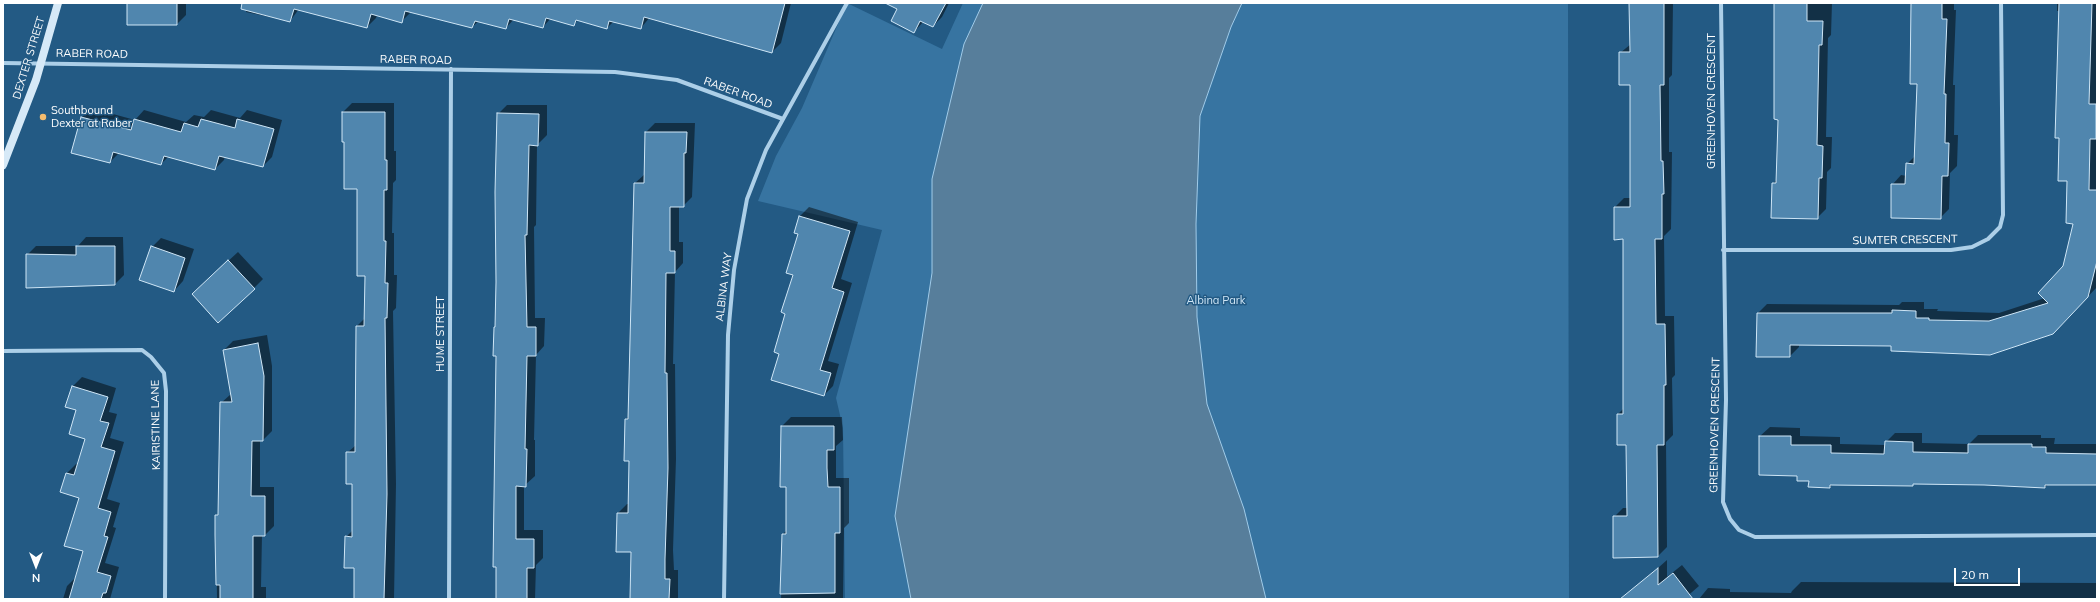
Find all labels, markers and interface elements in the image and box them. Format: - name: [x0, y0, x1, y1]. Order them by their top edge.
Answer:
- street label: DEXTER STREET: [10, 15, 48, 101]
- street label: GREENHOVEN CRESCENT: [1705, 33, 1719, 169]
- street label: RABER ROAD: [56, 47, 128, 61]
- street label: RABER ROAD: [380, 53, 452, 67]
- street label: RABER ROAD: [702, 74, 774, 112]
- place label: Southbound Dexter at Raber: [51, 104, 132, 130]
- marker: Southbound Dexter at Raber: [38, 112, 48, 122]
- street label: SUMTER CRESCENT: [1852, 232, 1958, 248]
- street label: ALBINA WAY: [713, 252, 735, 322]
- park label: Albina Park: [1187, 294, 1245, 308]
- street label: HUME STREET: [434, 296, 448, 372]
- street label: GREENHOVEN CRESCENT: [1707, 357, 1723, 493]
- street label: KAIRISTINE LANE: [149, 380, 163, 470]
- north arrow: [16, 546, 56, 586]
- scale bar: [1956, 560, 2022, 586]
- text: 20 m: [1961, 567, 1989, 582]
- text: N: [32, 571, 40, 585]

